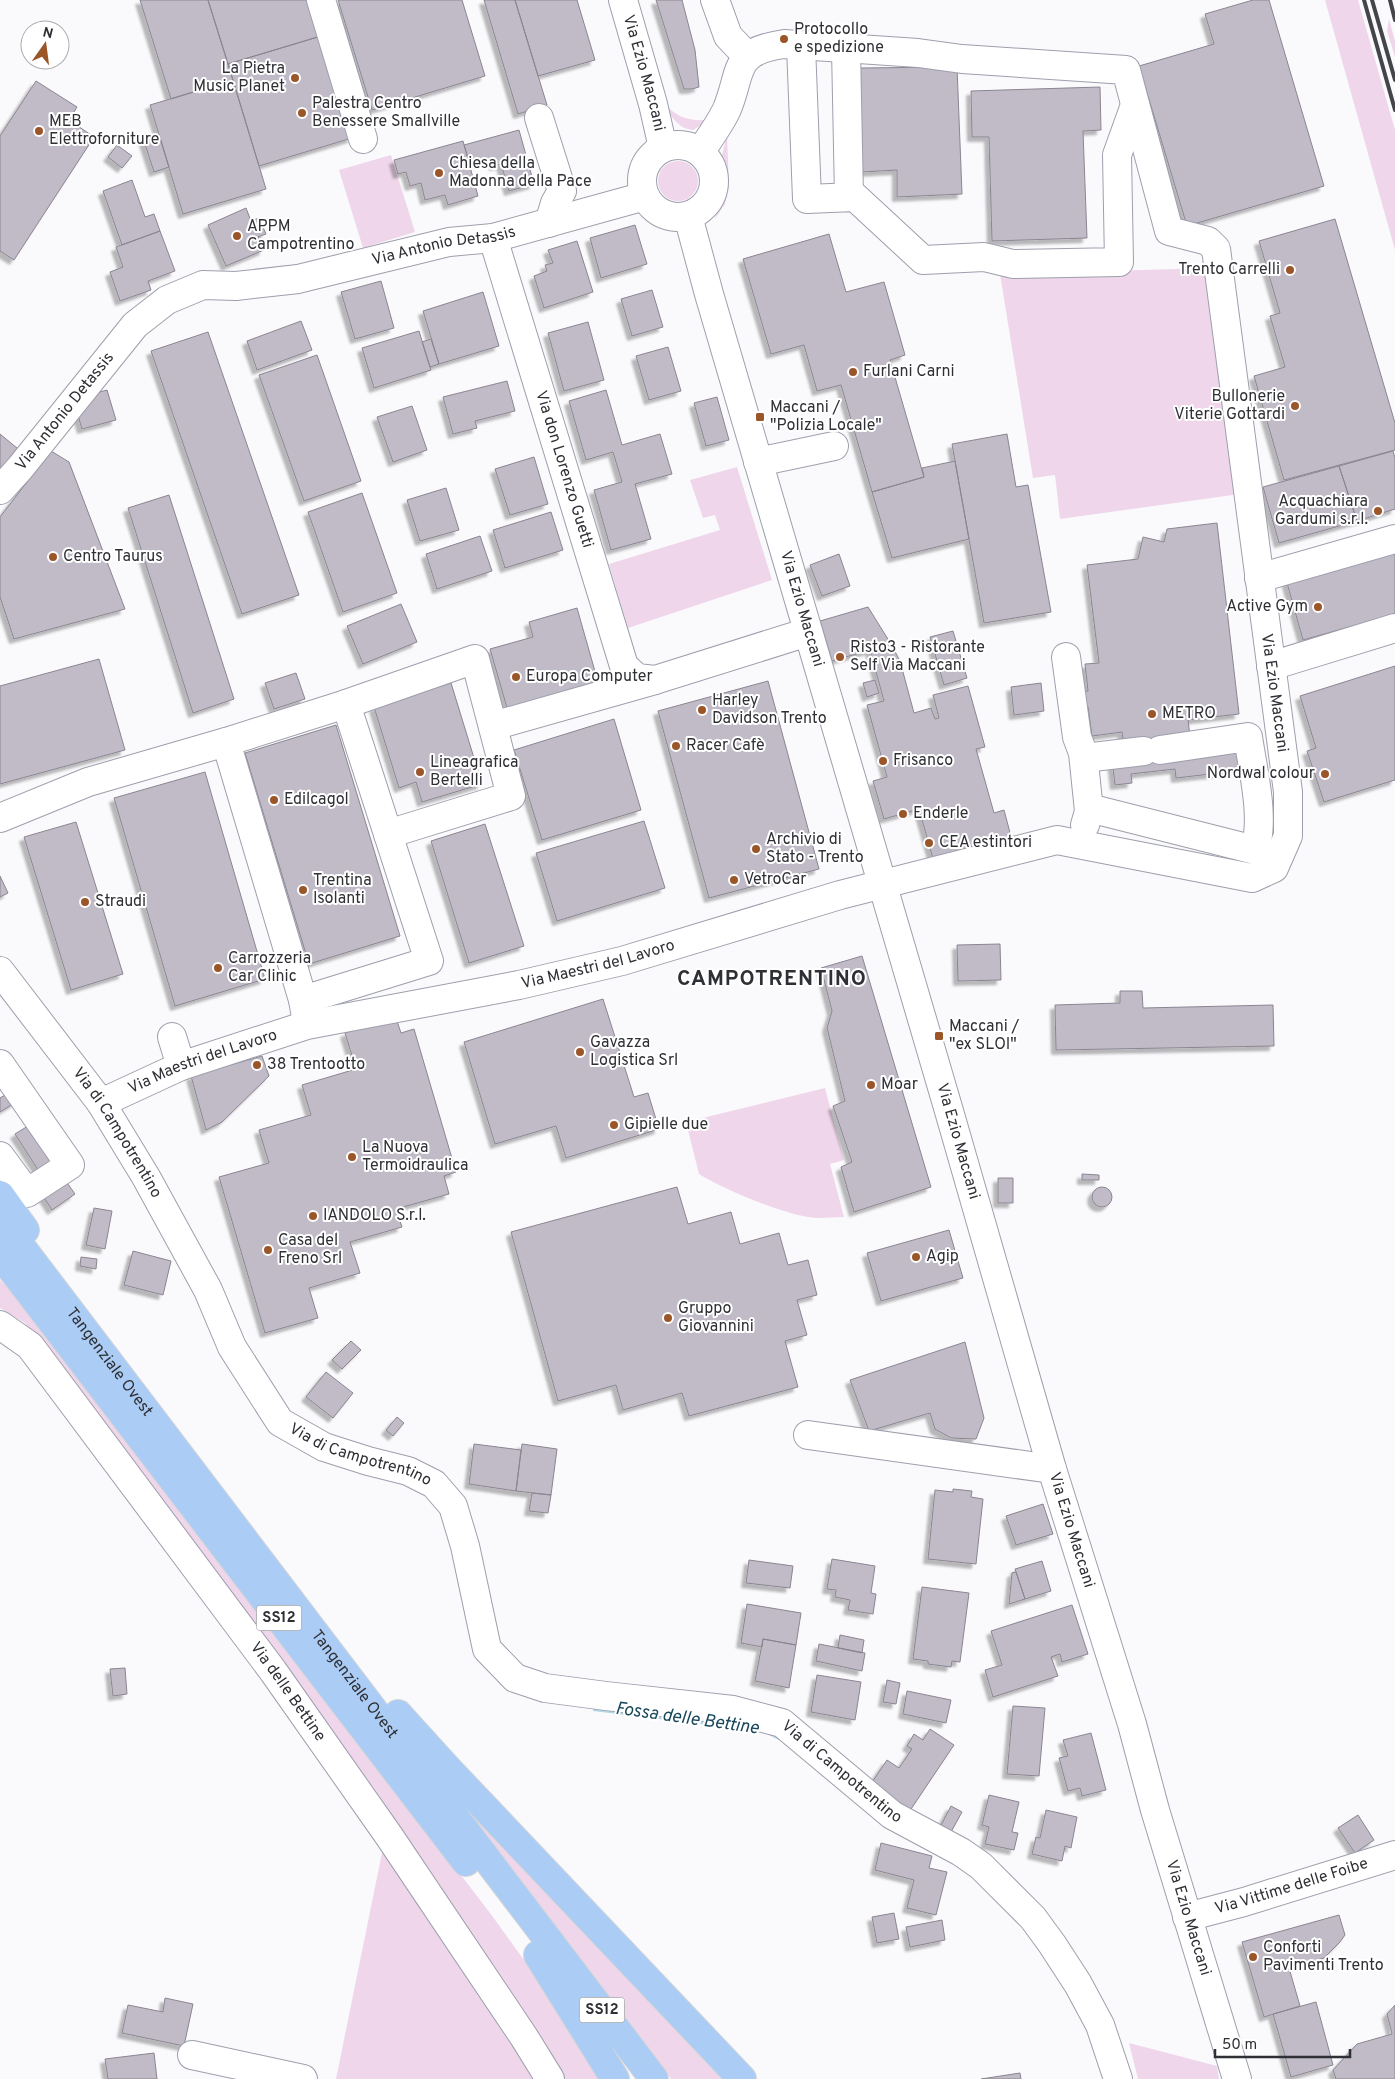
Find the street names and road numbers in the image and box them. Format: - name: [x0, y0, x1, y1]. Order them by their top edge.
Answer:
- street label: Via Ezio Maccani: [618, 13, 669, 133]
- street label: Via Antonio Detassis: [370, 222, 518, 270]
- street label: Via Antonio Detassis: [12, 348, 119, 475]
- street label: Via don Lorenzo Guetti: [530, 388, 597, 550]
- street label: Via Ezio Maccani: [775, 549, 828, 669]
- street label: Via Ezio Maccani: [1256, 632, 1292, 754]
- street label: Via Maestri del Lavoro: [519, 936, 677, 994]
- street label: Via Maestri del Lavoro: [125, 1025, 280, 1099]
- street label: Via di Campotrentino: [68, 1064, 166, 1202]
- street label: Via Ezio Maccani: [931, 1081, 984, 1202]
- street label: Tangenziale Ovest: [61, 1304, 157, 1421]
- street label: Via di Campotrentino: [285, 1419, 435, 1491]
- street label: Via Ezio Maccani: [1044, 1470, 1099, 1590]
- road number: SS12: [256, 1606, 302, 1630]
- street label: Tangenziale Ovest: [306, 1626, 402, 1743]
- street label: Via delle Bettine: [245, 1638, 330, 1746]
- street label: Via di Campotrentino: [777, 1716, 905, 1828]
- street label: Via Vittime delle Foibe: [1213, 1854, 1371, 1919]
- street label: Via Ezio Maccani: [1161, 1858, 1215, 1978]
- road number: SS12: [580, 1998, 624, 2022]

